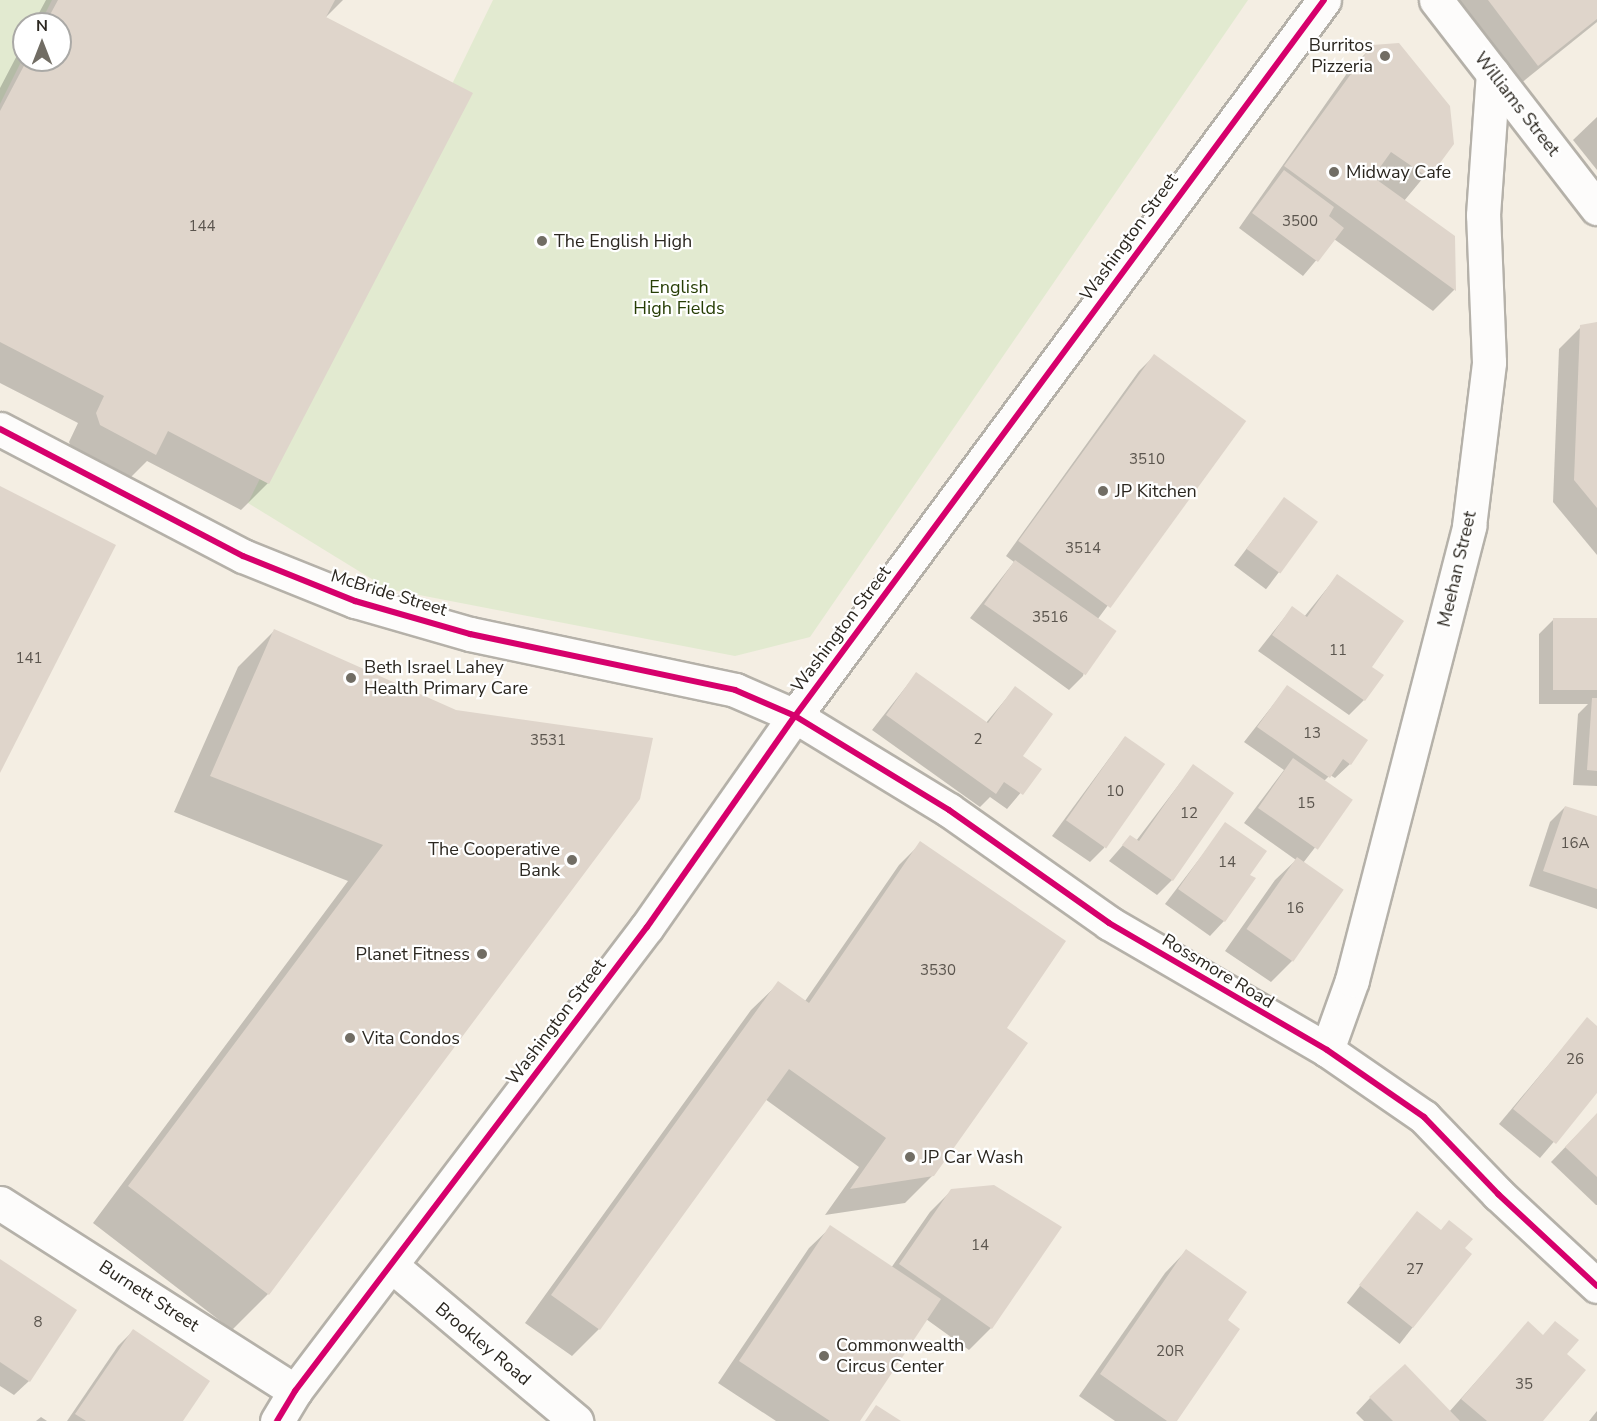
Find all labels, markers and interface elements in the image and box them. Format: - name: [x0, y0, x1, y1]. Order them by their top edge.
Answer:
- north arrow: [12, 12, 72, 72]
- text: N: [36, 15, 48, 37]
- place label: Burritos Pizzeria: [1309, 35, 1373, 78]
- street label: Williams Street: [1470, 48, 1564, 160]
- marker: Burritos Pizzeria: [1378, 49, 1392, 63]
- place label: Midway Cafe: [1346, 161, 1451, 183]
- marker: Midway Cafe: [1327, 165, 1341, 179]
- street label: Washington Street: [1075, 169, 1183, 305]
- house number: 3500: [1282, 213, 1318, 231]
- house number: 144: [189, 218, 215, 236]
- place label: The English High: [554, 230, 692, 252]
- marker: The English High: [535, 234, 549, 248]
- park label: English High Fields: [633, 277, 725, 320]
- house number: 3510: [1129, 451, 1165, 469]
- place label: JP Kitchen: [1115, 480, 1197, 502]
- marker: JP Kitchen: [1096, 484, 1110, 498]
- street label: Meehan Street: [1433, 509, 1481, 629]
- house number: 3514: [1065, 540, 1101, 558]
- street label: Washington Street: [787, 562, 895, 696]
- street label: McBride Street: [328, 565, 450, 621]
- house number: 3516: [1032, 609, 1068, 627]
- house number: 11: [1329, 642, 1347, 660]
- house number: 141: [16, 650, 42, 668]
- place label: Beth Israel Lahey Health Primary Care: [364, 657, 528, 700]
- marker: Beth Israel Lahey Health Primary Care: [342, 669, 360, 687]
- house number: 13: [1303, 725, 1321, 743]
- house number: 2: [974, 731, 982, 749]
- house number: 3531: [530, 732, 566, 750]
- house number: 10: [1106, 783, 1124, 801]
- house number: 15: [1297, 795, 1315, 813]
- house number: 12: [1180, 805, 1198, 823]
- house number: 16A: [1561, 835, 1589, 853]
- place label: The Cooperative Bank: [428, 839, 560, 882]
- marker: The Cooperative Bank: [565, 853, 579, 867]
- house number: 14: [1218, 854, 1236, 872]
- house number: 16: [1286, 900, 1304, 918]
- street label: Rossmore Road: [1158, 929, 1278, 1013]
- place label: Planet Fitness: [356, 943, 470, 965]
- marker: Planet Fitness: [475, 947, 489, 961]
- street label: Washington Street: [502, 955, 610, 1089]
- house number: 3530: [920, 962, 956, 980]
- place label: Vita Condos: [362, 1027, 460, 1049]
- marker: Vita Condos: [343, 1031, 357, 1045]
- house number: 26: [1566, 1051, 1584, 1069]
- place label: JP Car Wash: [922, 1146, 1023, 1168]
- marker: JP Car Wash: [903, 1150, 917, 1164]
- house number: 14: [971, 1237, 989, 1255]
- street label: Burnett Street: [95, 1256, 203, 1336]
- house number: 27: [1406, 1261, 1424, 1279]
- street label: Brookley Road: [431, 1298, 535, 1390]
- house number: 8: [34, 1314, 42, 1332]
- place label: Commonwealth Circus Center: [836, 1335, 964, 1378]
- house number: 20R: [1156, 1343, 1184, 1361]
- marker: Commonwealth Circus Center: [817, 1349, 831, 1363]
- house number: 35: [1515, 1376, 1533, 1394]

